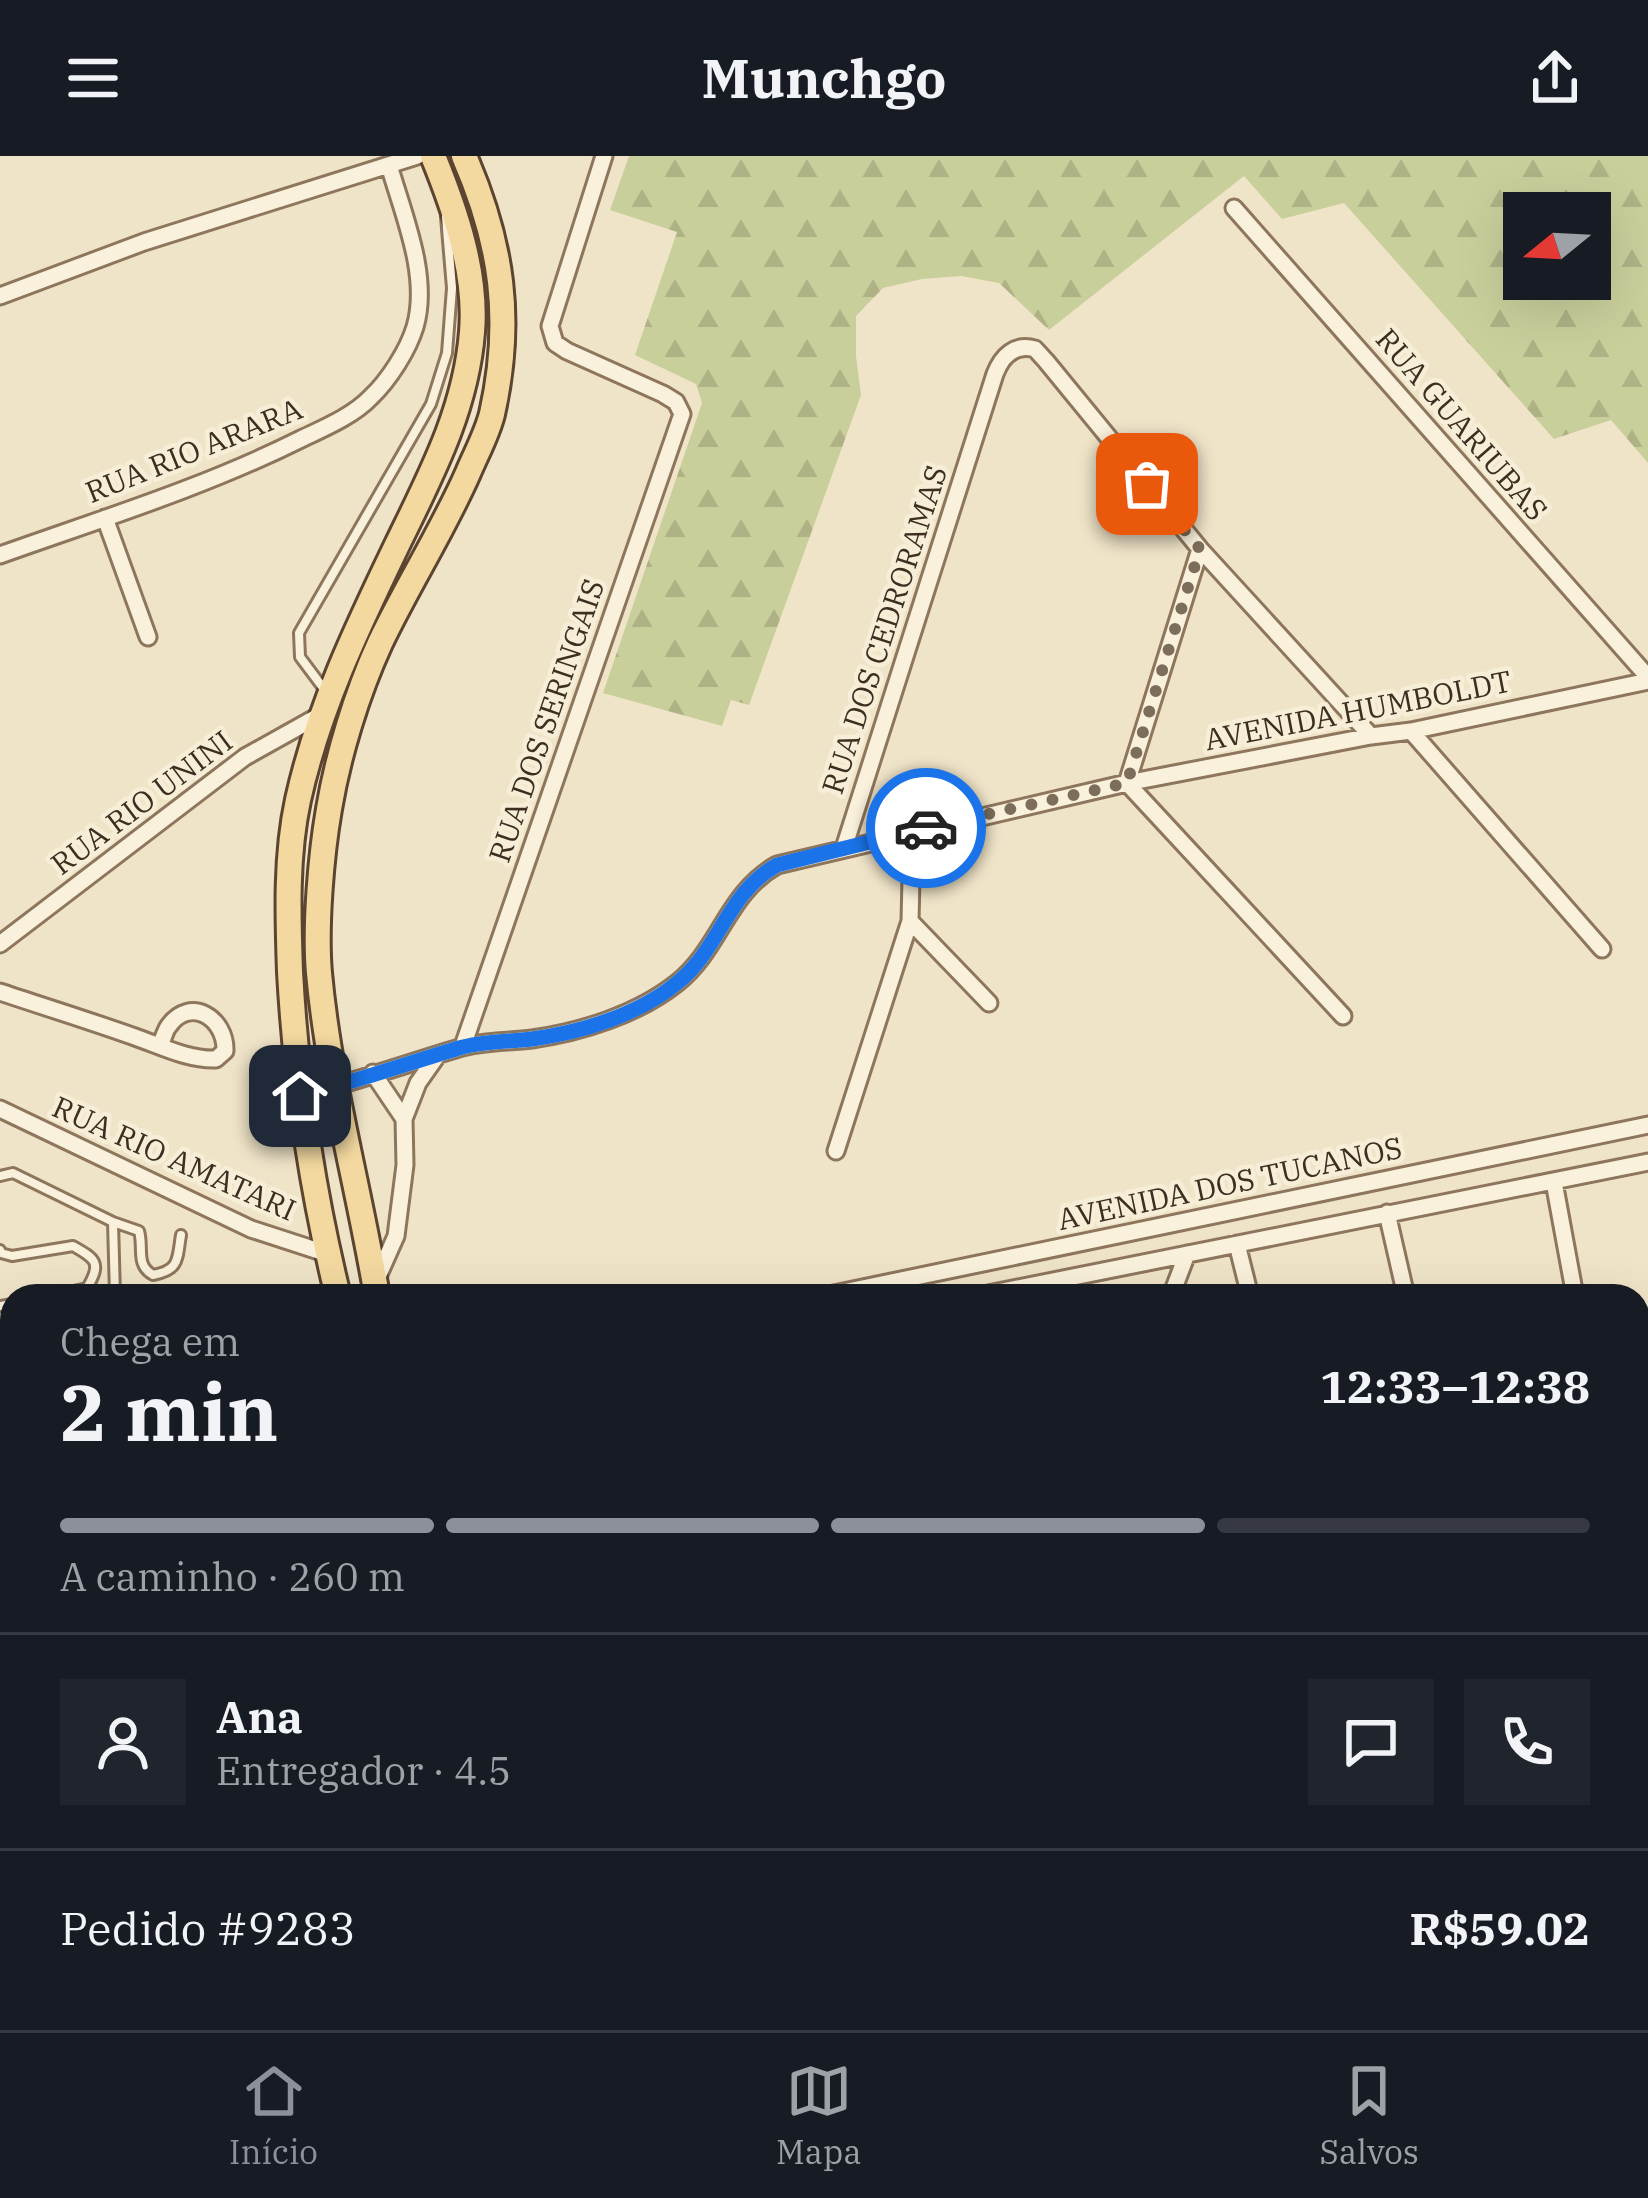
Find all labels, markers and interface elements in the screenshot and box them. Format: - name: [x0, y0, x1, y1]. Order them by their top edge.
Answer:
- text: Munchgo: [702, 43, 946, 113]
- icon: menu: [60, 45, 126, 111]
- icon: share: [1522, 45, 1588, 111]
- north arrow: [1503, 192, 1611, 300]
- map controls: [1503, 192, 1611, 300]
- street label: RUA GUARIUBAS: [1368, 320, 1556, 528]
- street label: RUA RIO ARARA: [79, 388, 308, 511]
- pin: [1096, 433, 1198, 535]
- icon: bag: [1114, 451, 1180, 517]
- street label: RUA DOS CEDRORAMAS: [812, 460, 955, 799]
- street label: RUA DOS SERINGAIS: [479, 574, 612, 867]
- street label: AVENIDA HUMBOLDT: [1201, 661, 1514, 758]
- street label: RUA RIO UNINI: [43, 721, 240, 883]
- courier: [866, 768, 986, 888]
- icon: car: [893, 795, 959, 861]
- pin: [249, 1045, 351, 1147]
- icon: home: [267, 1063, 333, 1129]
- street label: RUA RIO AMATARI: [47, 1086, 302, 1229]
- street label: AVENIDA DOS TUCANOS: [1054, 1127, 1405, 1238]
- text: Chega em: [60, 1316, 240, 1367]
- text: 12:33–12:38: [1320, 1357, 1590, 1415]
- text: 2 min: [60, 1361, 278, 1462]
- text: A caminho · 260 m: [60, 1551, 405, 1602]
- button: person: [60, 1679, 186, 1805]
- button: chat: [1308, 1679, 1434, 1805]
- button: phone: [1464, 1679, 1590, 1805]
- text: Ana: [216, 1687, 303, 1745]
- text: Entregador · 4.5: [216, 1745, 511, 1796]
- text: Pedido #9283: [60, 1899, 356, 1957]
- text: R$59.02: [1409, 1899, 1590, 1957]
- tab: Início: [229, 2058, 318, 2173]
- tab: Mapa: [776, 2058, 861, 2173]
- tab: Salvos: [1320, 2058, 1419, 2173]

